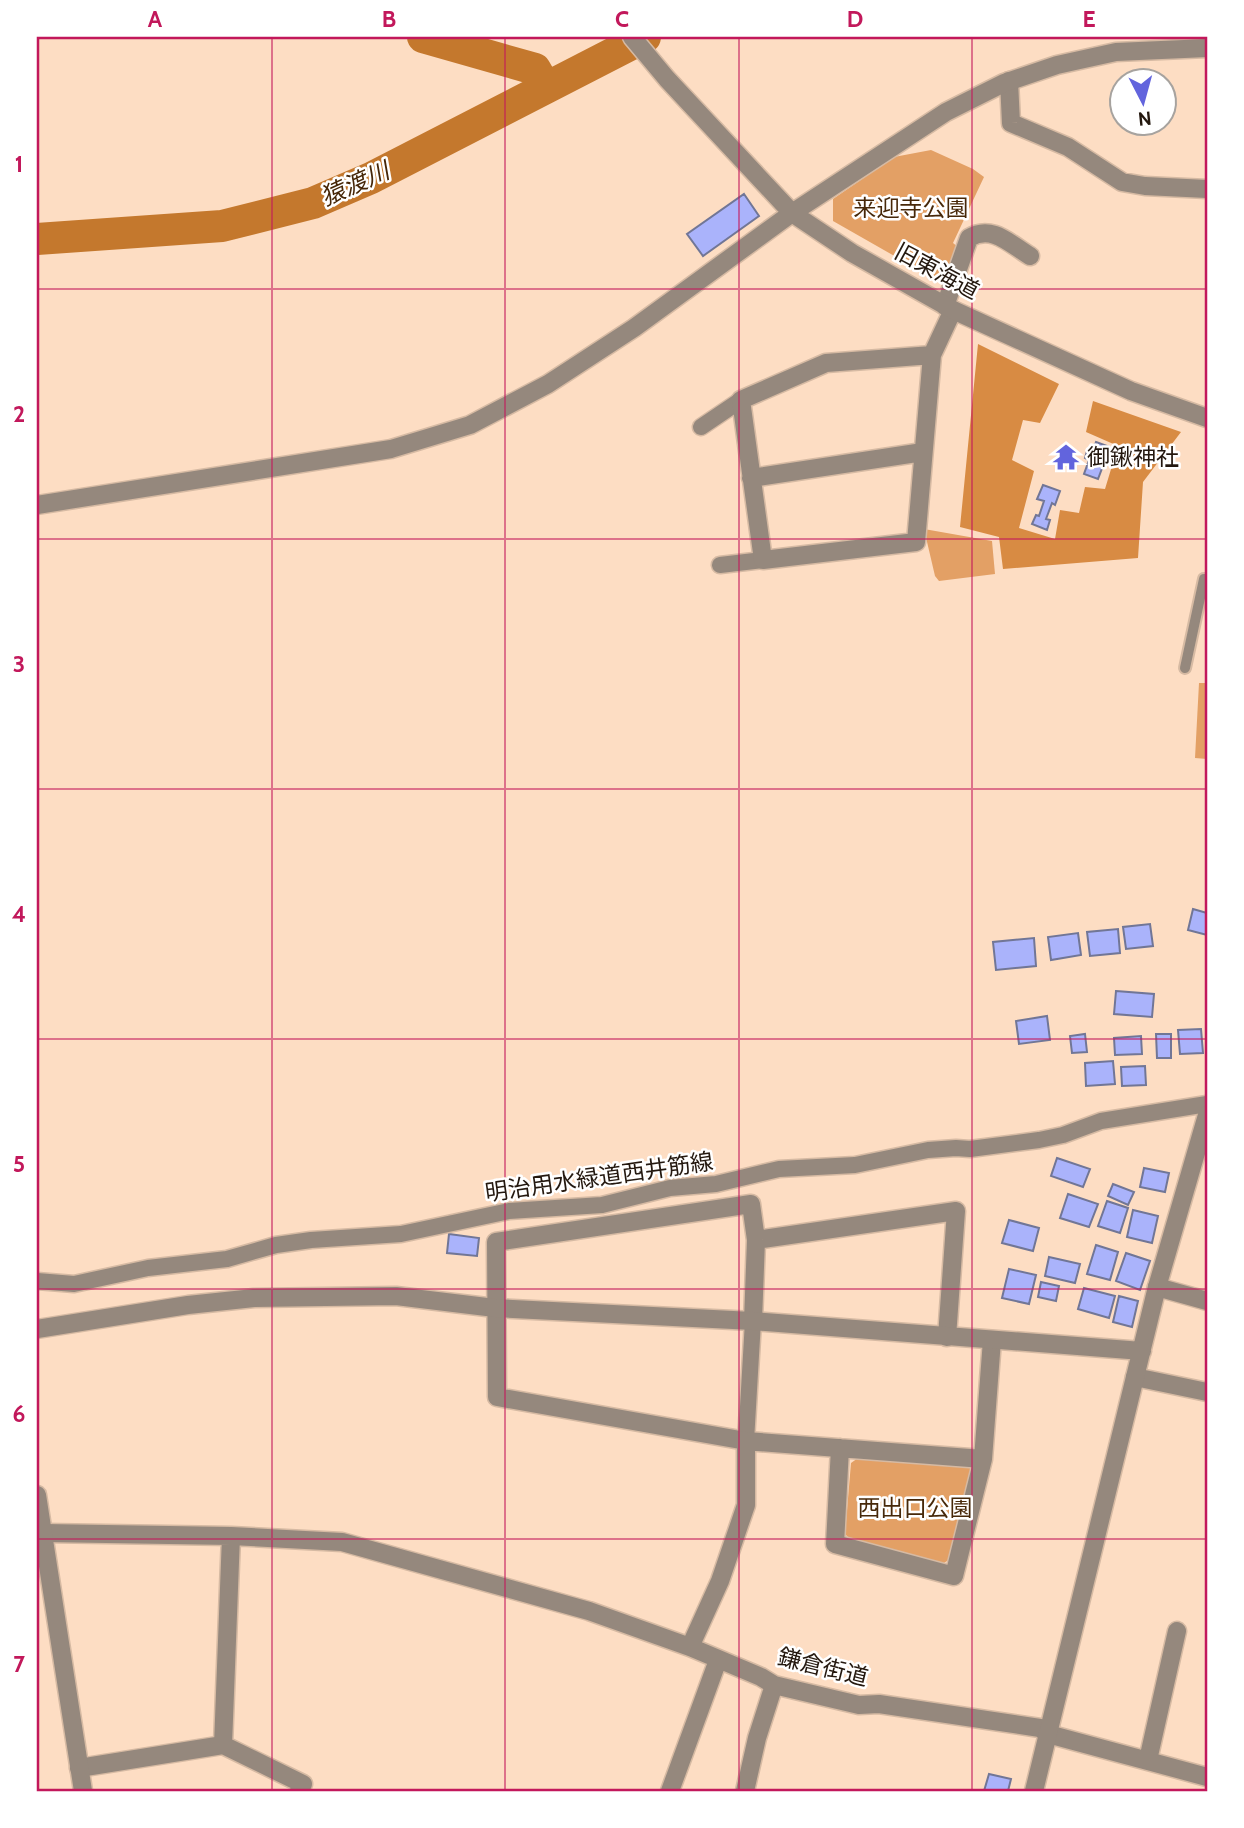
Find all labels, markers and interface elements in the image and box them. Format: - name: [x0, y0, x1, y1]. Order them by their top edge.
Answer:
- text: A: [148, 5, 163, 33]
- text: B: [382, 5, 396, 33]
- text: C: [615, 5, 629, 33]
- text: D: [847, 5, 863, 33]
- text: E: [1082, 5, 1096, 33]
- north arrow: [1108, 66, 1178, 136]
- text: N: [1137, 106, 1153, 131]
- text: 1: [15, 150, 23, 178]
- water label: 猿渡川: [316, 154, 396, 211]
- park label: 来迎寺公園: [854, 194, 969, 222]
- street label: 旧東海道: [890, 237, 984, 305]
- text: 2: [13, 400, 25, 428]
- temple icon: 御鍬神社: [1051, 442, 1081, 472]
- place label: 御鍬神社: [1087, 443, 1179, 471]
- text: 3: [13, 650, 25, 678]
- text: 4: [12, 900, 26, 928]
- street label: 明治用水緑道西井筋線: [483, 1147, 715, 1207]
- text: 5: [13, 1150, 25, 1178]
- text: 6: [13, 1400, 25, 1428]
- park label: 西出口公園: [858, 1494, 973, 1522]
- street label: 鎌倉街道: [775, 1642, 871, 1692]
- text: 7: [13, 1650, 25, 1678]

